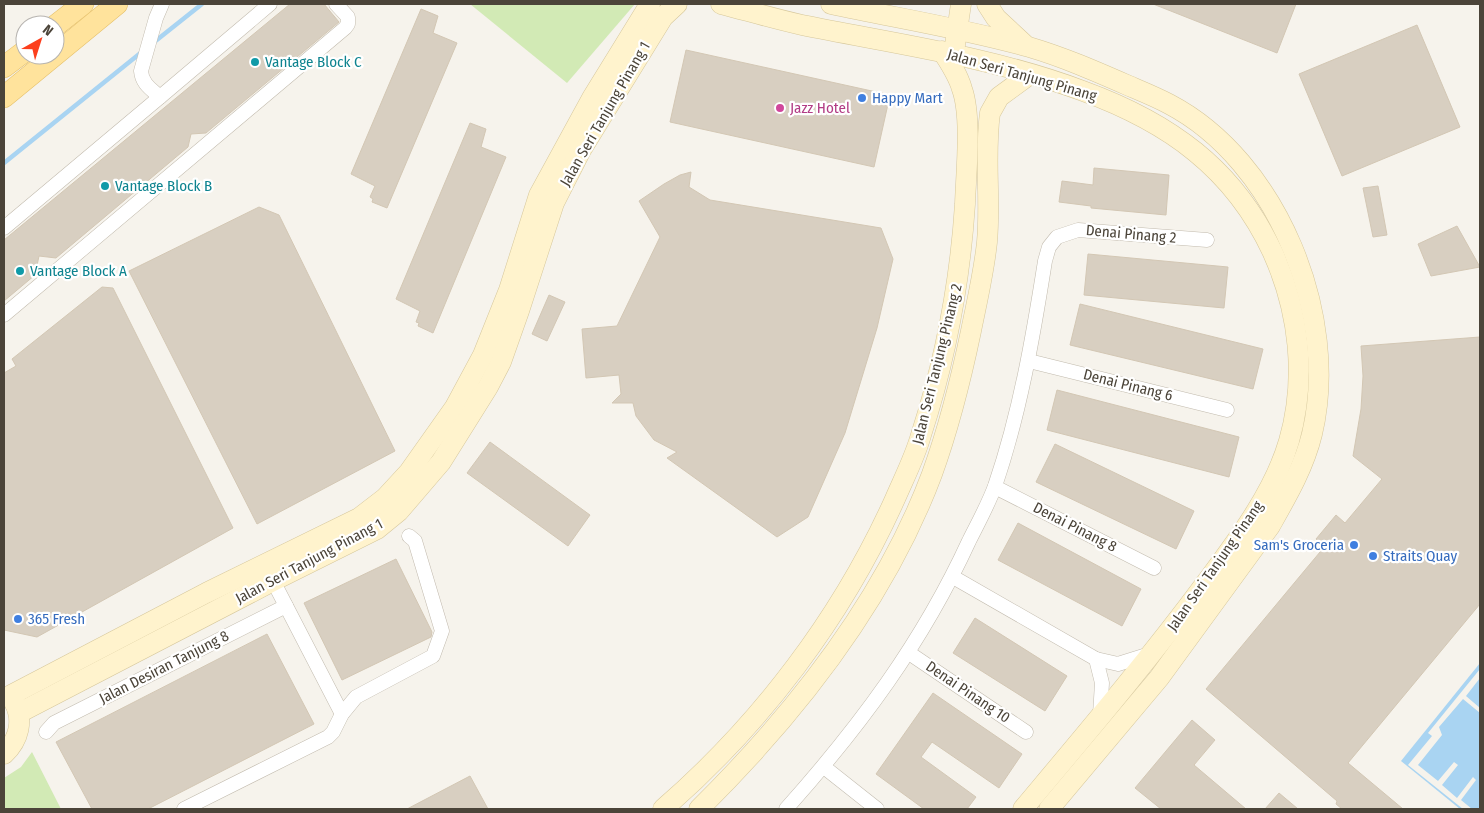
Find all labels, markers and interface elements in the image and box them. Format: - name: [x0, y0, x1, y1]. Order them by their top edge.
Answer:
- north arrow: [15, 15, 65, 65]
- text: N: [39, 21, 56, 40]
- street label: Jalan Seri Tanjung Pinang 1: [556, 38, 654, 190]
- street label: Jalan Seri Tanjung Pinang: [945, 45, 1099, 105]
- place label: Vantage Block C: [265, 53, 362, 71]
- marker: Vantage Block C: [249, 56, 261, 68]
- place label: Happy Mart: [872, 89, 943, 107]
- marker: Happy Mart: [856, 92, 868, 104]
- place label: Jazz Hotel: [790, 99, 850, 117]
- marker: Jazz Hotel: [774, 102, 786, 114]
- place label: Vantage Block B: [115, 177, 212, 195]
- marker: Vantage Block B: [99, 180, 111, 192]
- street label: Denai Pinang 2: [1085, 221, 1177, 247]
- place label: Vantage Block A: [30, 262, 127, 280]
- marker: Vantage Block A: [14, 265, 26, 277]
- street label: Jalan Seri Tanjung Pinang 2: [908, 281, 966, 446]
- street label: Denai Pinang 6: [1081, 365, 1175, 405]
- street label: Jalan Seri Tanjung Pinang: [1163, 497, 1267, 635]
- street label: Denai Pinang 8: [1030, 498, 1120, 556]
- street label: Jalan Seri Tanjung Pinang 1: [232, 515, 386, 607]
- place label: Sam's Groceria: [1254, 536, 1344, 554]
- marker: Sam's Groceria: [1348, 539, 1360, 551]
- place label: Straits Quay: [1383, 547, 1457, 565]
- marker: Straits Quay: [1367, 550, 1379, 562]
- place label: 365 Fresh: [28, 610, 85, 628]
- marker: 365 Fresh: [12, 613, 24, 625]
- street label: Jalan Desiran Tanjung 8: [96, 627, 232, 707]
- street label: Denai Pinang 10: [922, 657, 1014, 727]

